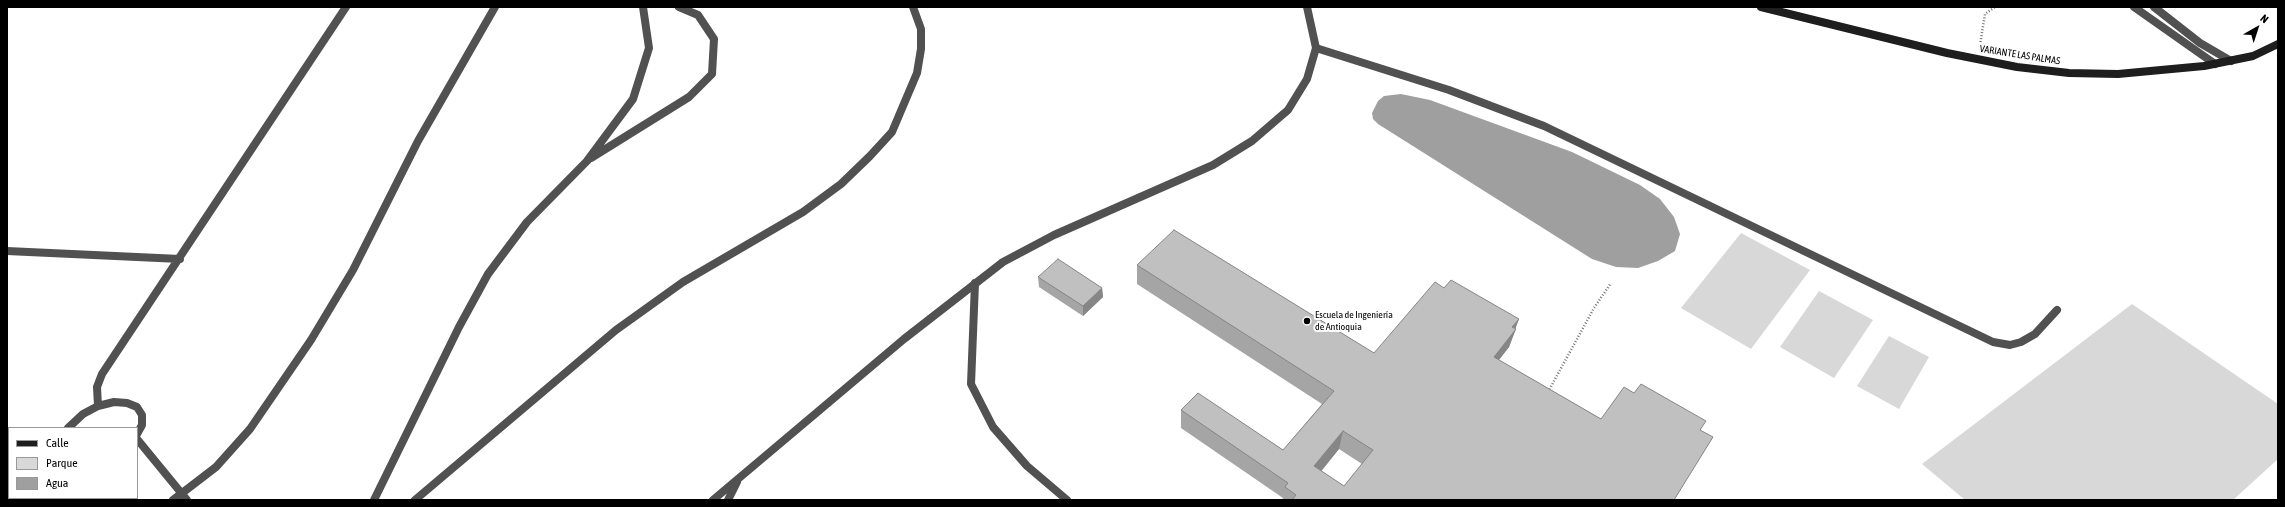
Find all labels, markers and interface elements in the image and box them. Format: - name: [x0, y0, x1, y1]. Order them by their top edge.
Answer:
- north arrow: [2237, 8, 2277, 48]
- text: N: [2258, 12, 2271, 25]
- street label: VARIANTE LAS PALMAS: [1979, 43, 2061, 67]
- place label: Escuela de Ingeniería de Antioquia: [1315, 309, 1393, 332]
- marker: Escuela de Ingeniería de Antioquia: [1302, 316, 1312, 326]
- legend: [8, 427, 138, 499]
- text: Calle: [46, 436, 69, 450]
- text: Parque: [46, 456, 78, 470]
- text: Agua: [46, 476, 68, 490]

